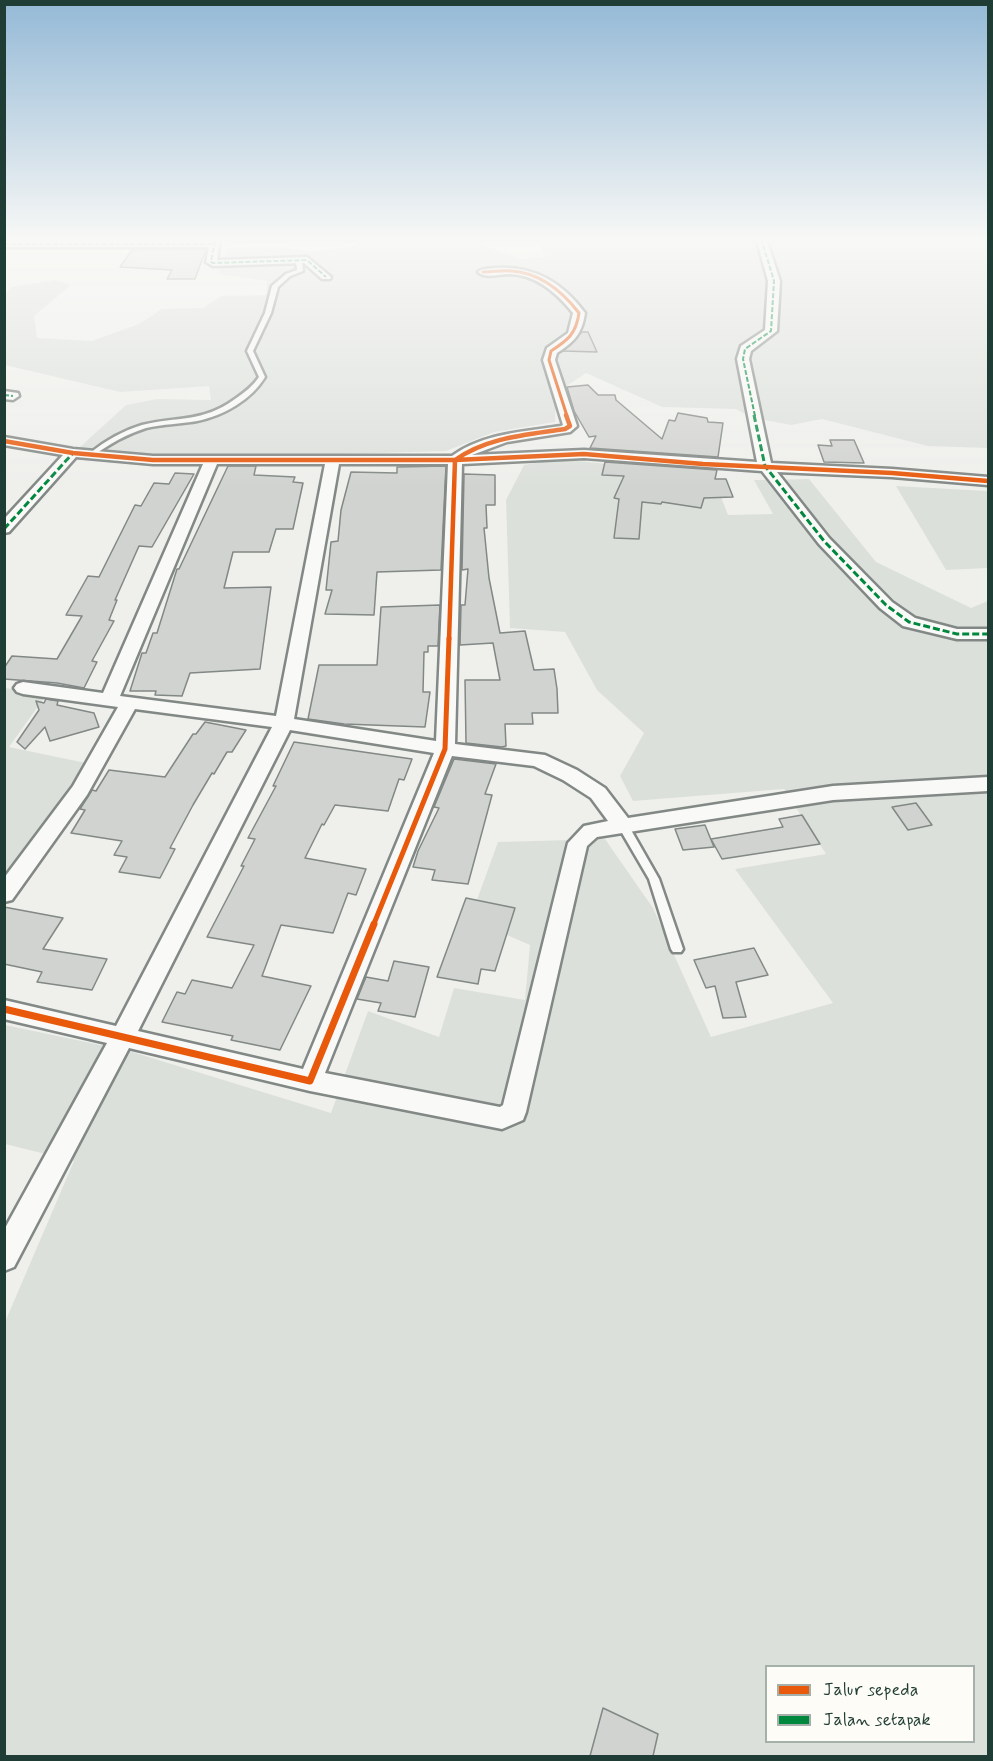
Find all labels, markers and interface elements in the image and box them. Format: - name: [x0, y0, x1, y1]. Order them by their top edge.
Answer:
- legend: [765, 1665, 975, 1743]
- text: Jalur sepeda: [823, 1678, 919, 1702]
- text: Jalan setapak: [823, 1708, 931, 1732]

